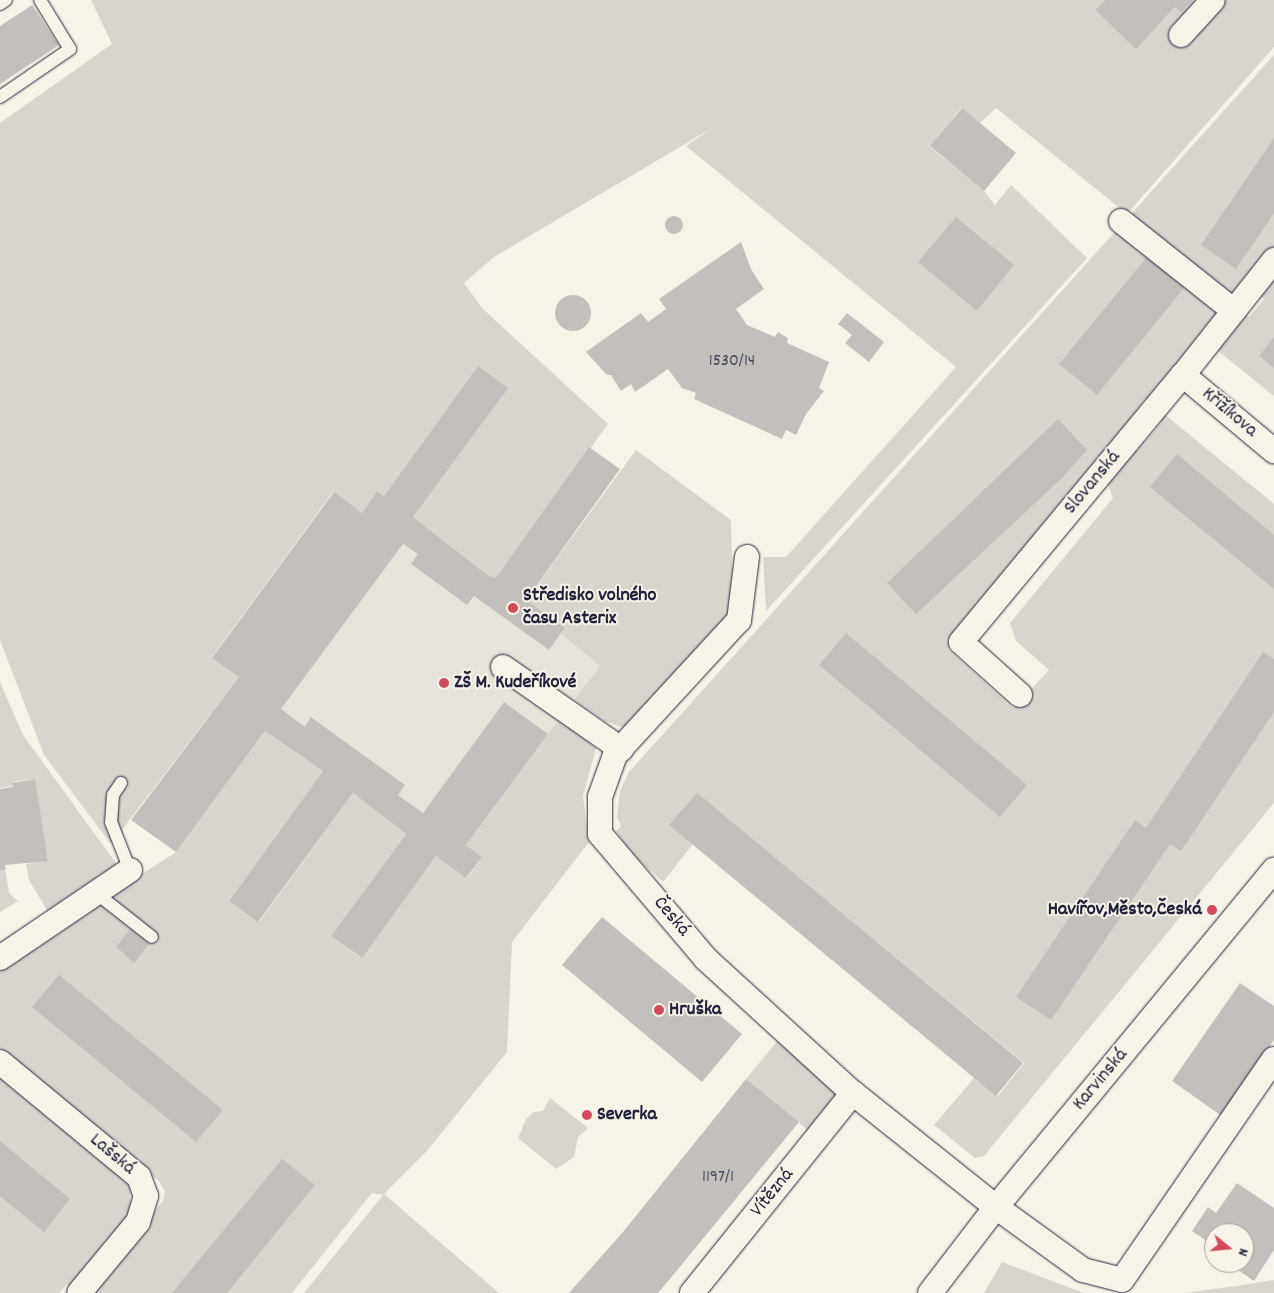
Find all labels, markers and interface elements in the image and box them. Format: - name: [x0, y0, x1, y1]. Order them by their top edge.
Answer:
- house number: 1530/14: [709, 351, 755, 373]
- street label: Křižíkova: [1196, 383, 1262, 443]
- street label: Slovanská: [1059, 446, 1127, 520]
- place label: Středisko volného času Asterix: [523, 584, 656, 631]
- marker: Středisko volného času Asterix: [507, 602, 519, 614]
- place label: ZŠ M. Kudeříkové: [454, 671, 576, 695]
- marker: ZŠ M. Kudeříkové: [438, 677, 450, 689]
- street label: Česká: [647, 892, 695, 942]
- place label: Havířov,Město,Česká: [1048, 898, 1202, 922]
- marker: Havířov,Město,Česká: [1206, 904, 1218, 916]
- place label: Hruška: [669, 998, 721, 1022]
- marker: Hruška: [653, 1004, 665, 1016]
- street label: Karvinská: [1068, 1044, 1134, 1116]
- place label: Severka: [597, 1103, 657, 1127]
- marker: Severka: [581, 1109, 593, 1121]
- street label: Lašská: [84, 1129, 140, 1181]
- street label: Vítězná: [746, 1164, 800, 1222]
- house number: 1197/1: [702, 1167, 734, 1189]
- north arrow: [1204, 1223, 1254, 1273]
- text: N: [1232, 1246, 1253, 1258]

